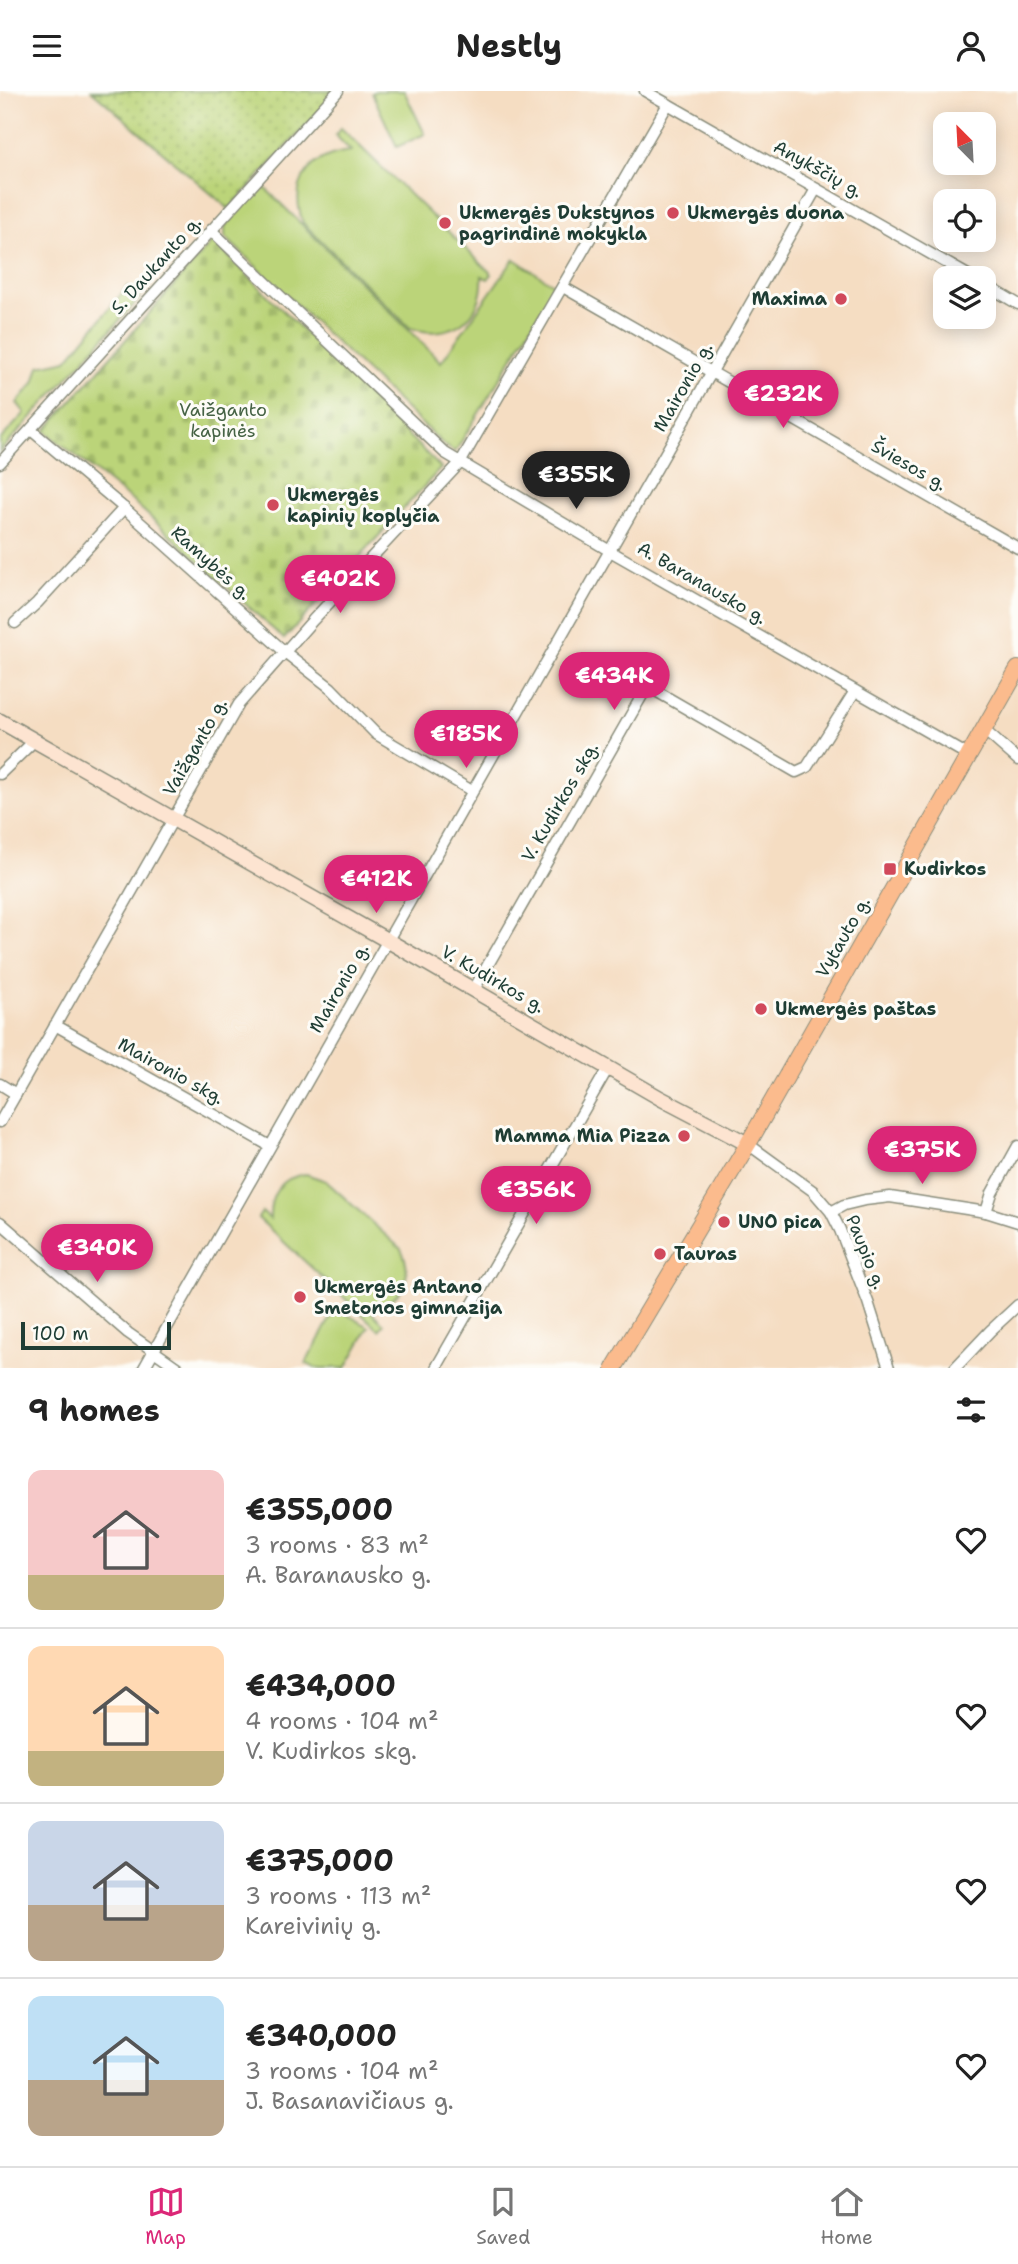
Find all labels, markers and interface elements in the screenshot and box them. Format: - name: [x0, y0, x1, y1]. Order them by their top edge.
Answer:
- text: Nestly: [456, 24, 562, 67]
- icon: menu: [28, 27, 66, 65]
- icon: person: [952, 27, 990, 65]
- north arrow: [933, 112, 996, 175]
- map controls: [933, 112, 996, 329]
- street label: Anykščių g.: [769, 135, 867, 203]
- button: locate: [933, 189, 996, 252]
- place label: Ukmergės Dukstynos pagrindinė mokykla: [459, 201, 655, 246]
- place label: Ukmergės duona: [687, 201, 845, 225]
- marker: Ukmergės duona: [665, 205, 681, 221]
- street label: S. Daukanto g.: [105, 211, 207, 319]
- marker: Ukmergės Dukstynos pagrindinė mokykla: [437, 215, 453, 231]
- button: layers: [933, 266, 996, 329]
- place label: Maxima: [752, 287, 828, 311]
- marker: Maxima: [833, 291, 849, 307]
- street label: Maironio g.: [648, 338, 718, 436]
- pin: €232K: [734, 371, 832, 430]
- text: €232K: [744, 378, 822, 408]
- park label: Vaižganto kapinės: [179, 398, 267, 443]
- street label: Šviesos g.: [867, 434, 951, 496]
- pin: €355K: [527, 451, 625, 511]
- text: €355K: [538, 459, 614, 489]
- place label: Ukmergės kapinių koplyčia: [287, 483, 440, 528]
- marker: Ukmergės kapinių koplyčia: [265, 497, 281, 513]
- street label: Ramybės g.: [166, 521, 256, 605]
- street label: A. Baranausko g.: [633, 536, 771, 630]
- pin: €402K: [291, 555, 389, 615]
- text: €402K: [300, 563, 380, 593]
- pin: €434K: [565, 653, 663, 712]
- text: €434K: [575, 660, 653, 690]
- street label: Vaižganto g.: [157, 694, 233, 800]
- pin: €185K: [417, 711, 515, 770]
- text: €185K: [430, 718, 502, 748]
- street label: V. Kudirkos skg.: [516, 738, 604, 866]
- pin: €412K: [327, 855, 425, 915]
- place label: Kudirkos: [904, 857, 986, 881]
- marker: Kudirkos: [882, 861, 898, 877]
- text: €412K: [340, 863, 412, 893]
- street label: Vytauto g.: [810, 892, 876, 982]
- street label: Maironio g.: [304, 939, 374, 1037]
- street label: V. Kudirkos g.: [437, 940, 549, 1018]
- place label: Ukmergės paštas: [775, 997, 936, 1021]
- marker: Ukmergės paštas: [753, 1001, 769, 1017]
- street label: Maironio skg.: [114, 1032, 228, 1110]
- place label: Mamma Mia Pizza: [495, 1124, 671, 1148]
- pin: €375K: [873, 1127, 971, 1186]
- marker: Mamma Mia Pizza: [676, 1128, 692, 1144]
- text: €375K: [884, 1134, 960, 1164]
- pin: €356K: [487, 1167, 585, 1226]
- text: €356K: [497, 1174, 575, 1204]
- place label: UNO pica: [738, 1210, 823, 1234]
- street label: Paupio g.: [840, 1211, 892, 1293]
- marker: UNO pica: [716, 1214, 732, 1230]
- pin: €340K: [48, 1225, 146, 1284]
- text: €340K: [57, 1232, 137, 1262]
- place label: Tauras: [674, 1242, 737, 1266]
- marker: Tauras: [652, 1246, 668, 1262]
- place label: Ukmergės Antano Smetonos gimnazija: [314, 1275, 503, 1320]
- marker: Ukmergės Antano Smetonos gimnazija: [292, 1289, 308, 1305]
- scale bar: [21, 1319, 172, 1351]
- text: 100 m: [32, 1321, 89, 1346]
- text: 9 homes: [28, 1390, 160, 1431]
- icon: filters: [952, 1391, 990, 1429]
- text: €355,000: [245, 1489, 393, 1530]
- icon: home: [84, 1498, 168, 1582]
- icon: heart: [952, 1521, 990, 1559]
- text: 3 rooms · 83 m²: [245, 1530, 429, 1560]
- text: A. Baranausko g.: [245, 1560, 431, 1590]
- text: €434,000: [245, 1665, 396, 1706]
- icon: home: [84, 1674, 168, 1758]
- icon: heart: [952, 1697, 990, 1735]
- text: 4 rooms · 104 m²: [245, 1706, 438, 1736]
- text: V. Kudirkos skg.: [245, 1736, 417, 1766]
- text: €375,000: [245, 1840, 394, 1881]
- icon: home: [84, 1849, 168, 1933]
- icon: heart: [952, 1872, 990, 1910]
- text: 3 rooms · 113 m²: [245, 1881, 431, 1911]
- text: Kareivinių g.: [245, 1911, 381, 1941]
- text: €340,000: [245, 2015, 397, 2056]
- icon: home: [84, 2024, 168, 2108]
- icon: heart: [952, 2047, 990, 2085]
- text: 3 rooms · 104 m²: [245, 2056, 438, 2086]
- text: J. Basanavičiaus g.: [245, 2086, 454, 2116]
- tab: Map: [145, 2183, 186, 2250]
- tab: Saved: [476, 2183, 530, 2250]
- tab: Home: [821, 2183, 873, 2250]

